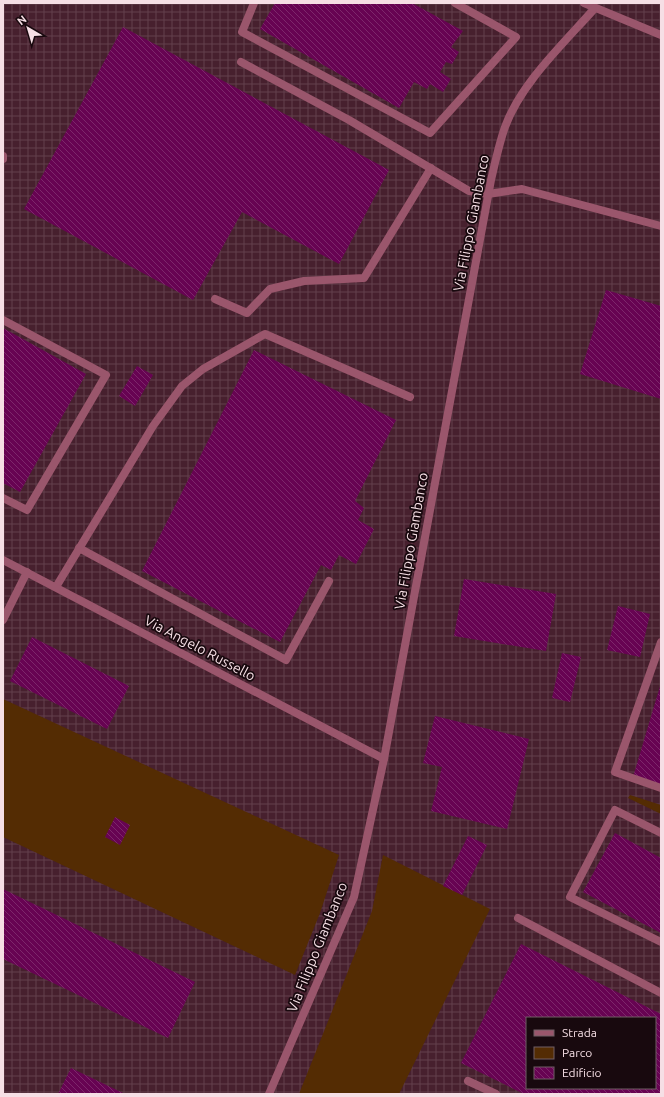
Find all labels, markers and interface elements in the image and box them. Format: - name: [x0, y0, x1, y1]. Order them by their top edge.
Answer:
- north arrow: [8, 8, 48, 48]
- text: N: [15, 13, 29, 27]
- street label: Via Filippo Giambanco: [450, 153, 492, 293]
- street label: Via Filippo Giambanco: [391, 471, 431, 611]
- street label: Via Angelo Russello: [142, 612, 258, 684]
- street label: Via Filippo Giambanco: [284, 880, 350, 1014]
- legend: [526, 1017, 656, 1089]
- text: Strada: [562, 1026, 597, 1039]
- text: Parco: [562, 1046, 592, 1059]
- text: Edificio: [562, 1066, 602, 1079]

